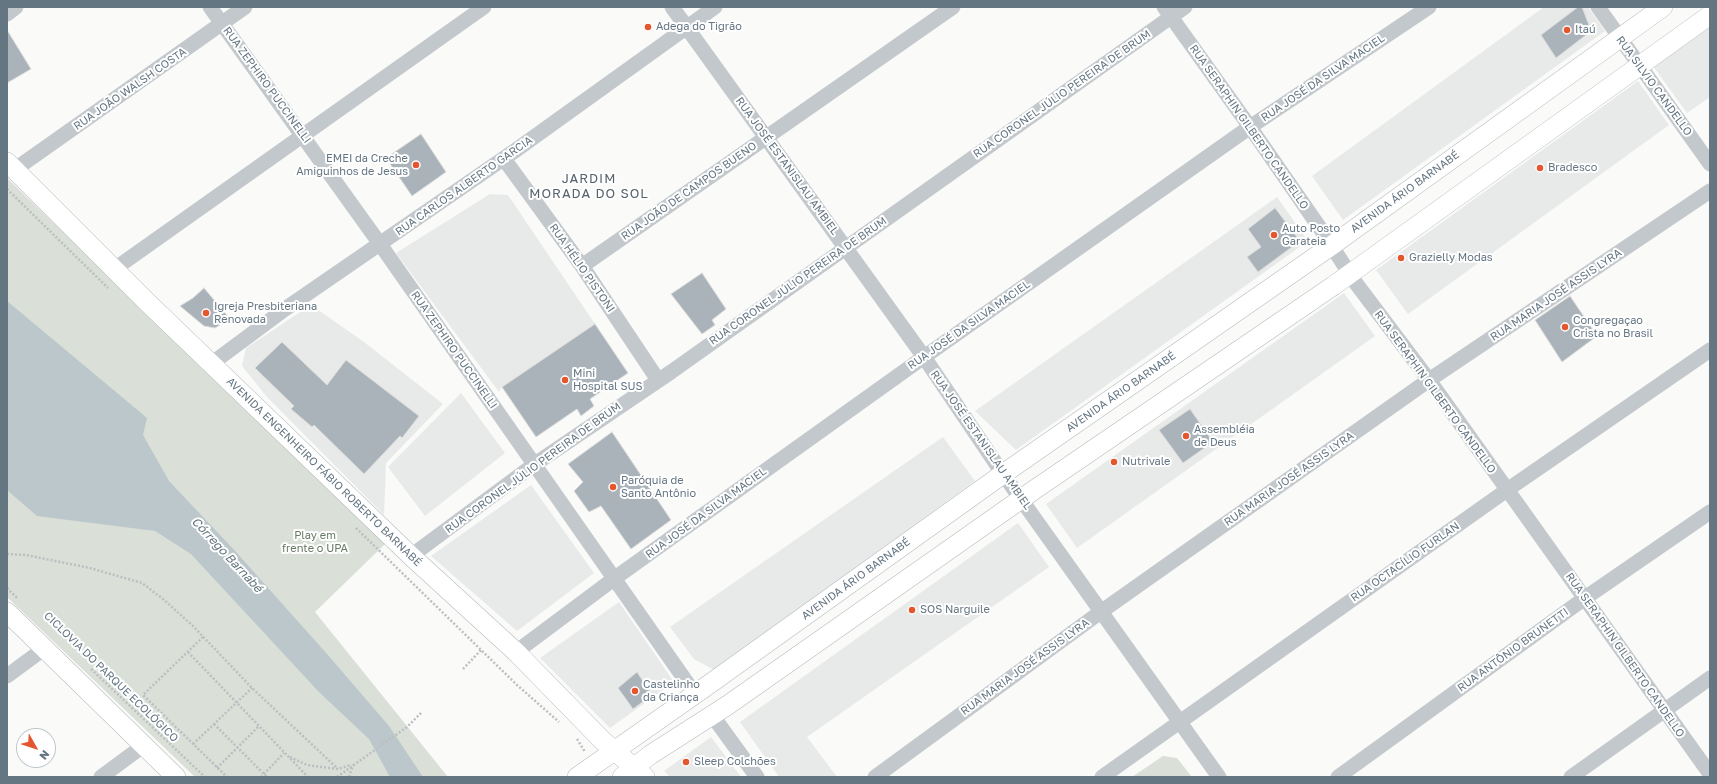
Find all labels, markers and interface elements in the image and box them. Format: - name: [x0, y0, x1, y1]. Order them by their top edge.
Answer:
- place label: Adega do Tigrão: [656, 20, 742, 34]
- marker: Adega do Tigrão: [643, 22, 653, 32]
- place label: Itaú: [1575, 23, 1596, 37]
- street label: RUA ZEPHIRO PUCCINELLI: [220, 24, 314, 146]
- marker: Itaú: [1562, 25, 1572, 35]
- street label: RUA CORONEL JÚLIO PEREIRA DE BRUM: [971, 27, 1153, 161]
- street label: RUA JOSÉ DA SILVA MACIEL: [1259, 32, 1387, 124]
- street label: RUA SILVIO CANDELLO: [1613, 33, 1695, 139]
- street label: RUA SERAPHIN GILBERTO CANDELLO: [1187, 42, 1311, 212]
- street label: RUA JOÃO WALSH COSTA: [71, 45, 189, 133]
- street label: RUA JOSÉ ESTANISLAU AMBIEL: [733, 95, 841, 237]
- street label: RUA CARLOS ALBERTO GARCIA: [393, 133, 535, 239]
- street label: RUA JOÃO DE CAMPOS BUENO: [619, 139, 759, 243]
- street label: AVENIDA ÁRIO BARNABÉ: [1348, 148, 1462, 236]
- place label: EMEI da Creche Amiguinhos de Jesus: [296, 152, 408, 178]
- marker: EMEI da Creche Amiguinhos de Jesus: [411, 160, 421, 170]
- place label: Bradesco: [1548, 161, 1597, 175]
- marker: Bradesco: [1535, 163, 1545, 173]
- district label: JARDIM MORADA DO SOL: [529, 171, 649, 202]
- street label: RUA CORONEL JÚLIO PEREIRA DE BRUM: [707, 214, 889, 348]
- street label: RUA HÉLIO PISTONI: [546, 221, 618, 315]
- place label: Auto Posto Garateia: [1282, 222, 1340, 248]
- marker: Auto Posto Garateia: [1269, 230, 1279, 240]
- street label: RUA MARIA JOSÉ ASSIS LYRA: [1488, 246, 1624, 344]
- place label: Grazielly Modas: [1409, 251, 1493, 265]
- marker: Grazielly Modas: [1396, 253, 1406, 263]
- street label: RUA JOSÉ DA SILVA MACIEL: [905, 278, 1033, 372]
- street label: RUA ZEPHIRO PUCCINELLI: [408, 289, 500, 411]
- place label: Igreja Presbiteriana Renovada: [214, 300, 317, 326]
- marker: Igreja Presbiteriana Renovada: [201, 308, 211, 318]
- street label: RUA SERAPHIN GILBERTO CANDELLO: [1371, 308, 1499, 476]
- place label: Congregaçao Crista no Brasil: [1573, 314, 1653, 340]
- marker: Congregaçao Crista no Brasil: [1560, 322, 1570, 332]
- street label: AVENIDA ÁRIO BARNABÉ: [1064, 349, 1178, 435]
- place label: Mini Hospital SUS: [573, 367, 642, 393]
- street label: RUA JOSÉ ESTANISLAU AMBIEL: [928, 368, 1034, 512]
- street label: AVENIDA ENGENHEIRO FÁBIO ROBERTO BARNABÉ: [224, 375, 424, 569]
- marker: Mini Hospital SUS: [560, 375, 570, 385]
- street label: RUA CORONEL JÚLIO PEREIRA DE BRUM: [443, 400, 623, 536]
- place label: Assembléia de Deus: [1194, 423, 1255, 449]
- street label: RUA MARIA JOSÉ ASSIS LYRA: [1222, 429, 1356, 529]
- marker: Assembléia de Deus: [1181, 431, 1191, 441]
- place label: Nutrivale: [1122, 455, 1170, 469]
- marker: Nutrivale: [1109, 457, 1119, 467]
- street label: RUA JOSÉ DA SILVA MACIEL: [643, 465, 769, 561]
- place label: Paróquia de Santo Antônio: [621, 474, 696, 500]
- marker: Paróquia de Santo Antônio: [608, 482, 618, 492]
- water label: Córrego Barnabé: [189, 515, 265, 595]
- street label: RUA OCTACÍLIO FURLAN: [1348, 519, 1462, 605]
- park label: Play em frente o UPA: [282, 529, 348, 555]
- street label: AVENIDA ÁRIO BARNABÉ: [799, 535, 913, 623]
- street label: RUA SERAPHIN GILBERTO CANDELLO: [1563, 570, 1687, 740]
- place label: SOS Narguile: [920, 603, 990, 617]
- marker: SOS Narguile: [907, 605, 917, 615]
- street label: RUA ANTÔNIO BRUNETTI: [1455, 605, 1571, 695]
- street label: CICLOVIA DO PARQUE ECOLÓGICO: [41, 609, 181, 745]
- street label: RUA MARIA JOSÉ ASSIS LYRA: [958, 616, 1092, 718]
- place label: Castelinho da Criança: [643, 678, 700, 704]
- marker: Castelinho da Criança: [630, 686, 640, 696]
- north arrow: [16, 728, 56, 768]
- text: N: [37, 748, 53, 763]
- place label: Sleep Colchões: [694, 755, 776, 769]
- marker: Sleep Colchões: [681, 757, 691, 767]

